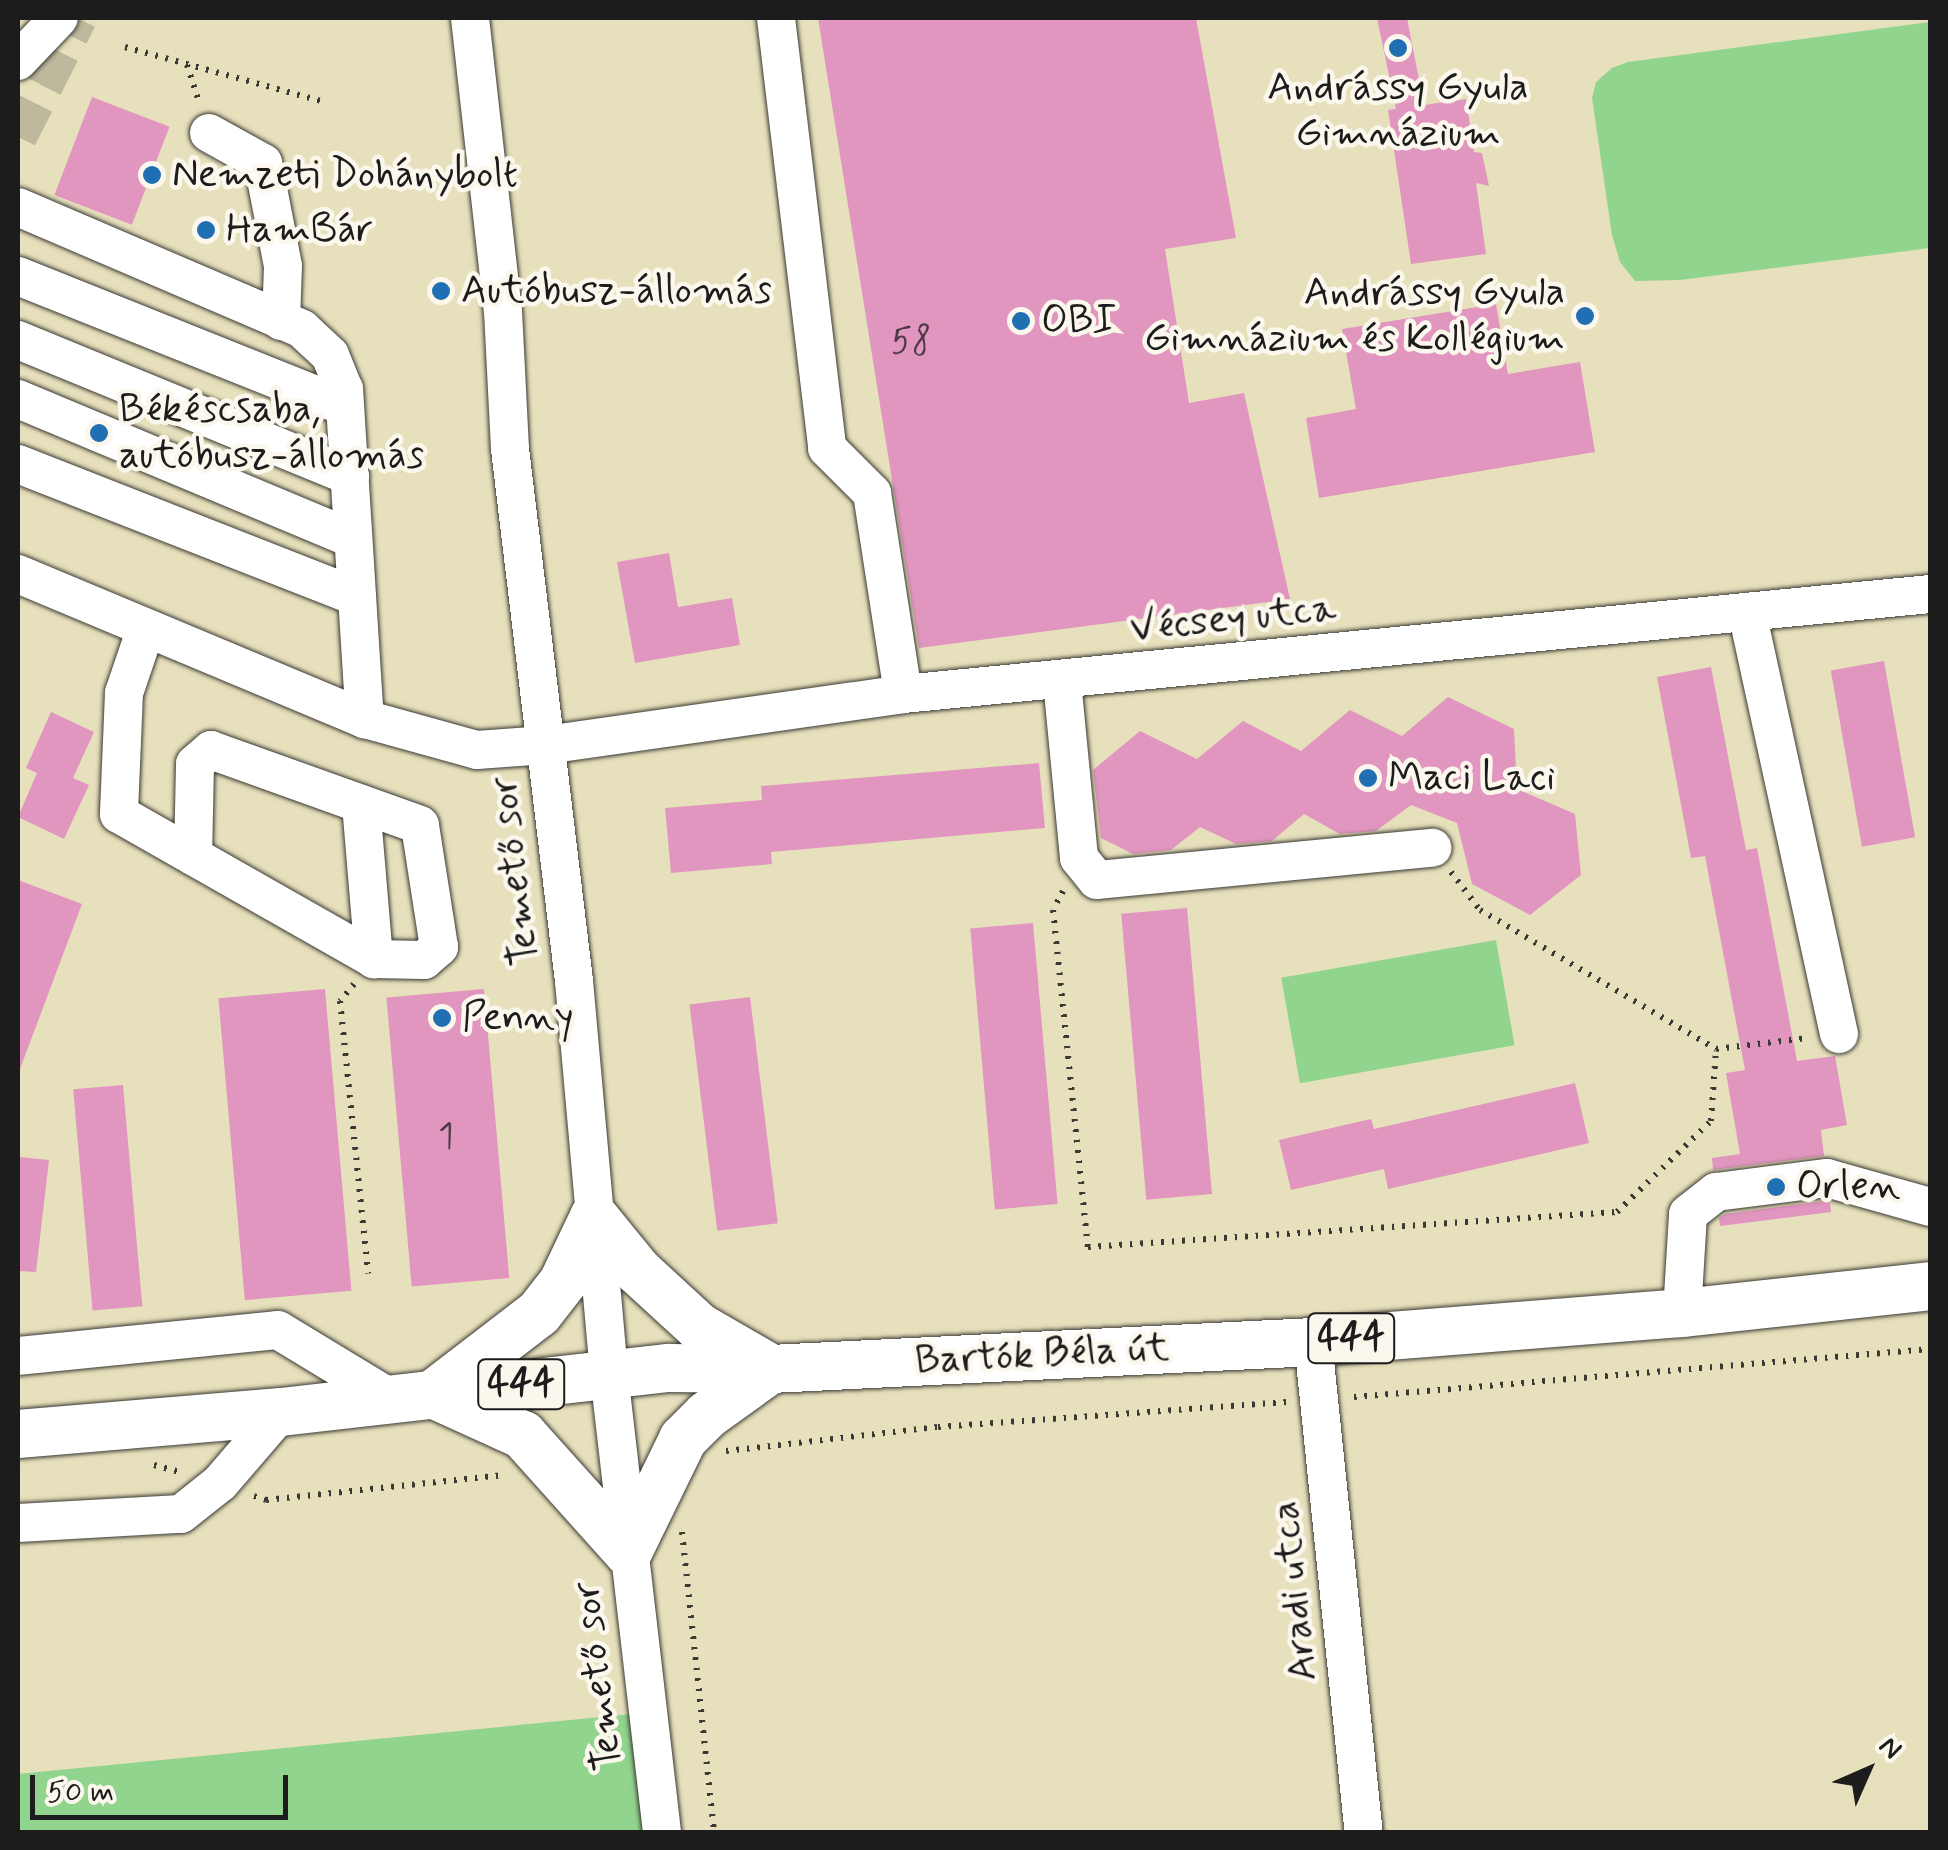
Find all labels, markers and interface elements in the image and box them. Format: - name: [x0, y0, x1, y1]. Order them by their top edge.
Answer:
- marker: Andrássy Gyula Gimnázium: [1387, 37, 1409, 59]
- place label: Andrássy Gyula Gimnázium: [1267, 64, 1529, 158]
- place label: Nemzeti Dohánybolt: [172, 151, 518, 199]
- marker: Nemzeti Dohánybolt: [141, 164, 163, 186]
- place label: HamBár: [226, 206, 373, 254]
- marker: HamBár: [195, 219, 217, 241]
- place label: Autóbusz-állomás: [461, 267, 772, 315]
- place label: Andrássy Gyula Gimnázium és Kollégium: [1143, 269, 1565, 363]
- marker: Autóbusz-állomás: [430, 280, 452, 302]
- place label: OBI: [1041, 297, 1116, 345]
- marker: Andrássy Gyula Gimnázium és Kollégium: [1574, 305, 1596, 327]
- marker: OBI: [1010, 310, 1032, 332]
- house number: 58: [891, 321, 931, 363]
- place label: Békéscsaba, autóbusz-állomás: [119, 386, 424, 480]
- marker: Békéscsaba, autóbusz-állomás: [88, 422, 110, 444]
- street label: Vécsey utca: [1128, 584, 1338, 654]
- place label: Maci Laci: [1388, 754, 1555, 802]
- marker: Maci Laci: [1357, 767, 1379, 789]
- street label: Temető sor: [480, 774, 550, 968]
- place label: Penny: [462, 994, 574, 1042]
- marker: Penny: [431, 1007, 453, 1029]
- house number: 1: [438, 1116, 454, 1158]
- place label: Orlen: [1796, 1163, 1900, 1211]
- marker: Orlen: [1765, 1176, 1787, 1198]
- road number: 444: [1306, 1305, 1396, 1371]
- street label: Bartók Béla út: [913, 1324, 1171, 1386]
- road number: 444: [476, 1351, 566, 1417]
- street label: Aradi utca: [1262, 1499, 1328, 1683]
- street label: Temető sor: [563, 1579, 633, 1773]
- north arrow: [1818, 1720, 1918, 1820]
- text: N: [1870, 1729, 1909, 1768]
- scale bar: [35, 1755, 292, 1817]
- text: 50 m: [47, 1773, 114, 1812]

